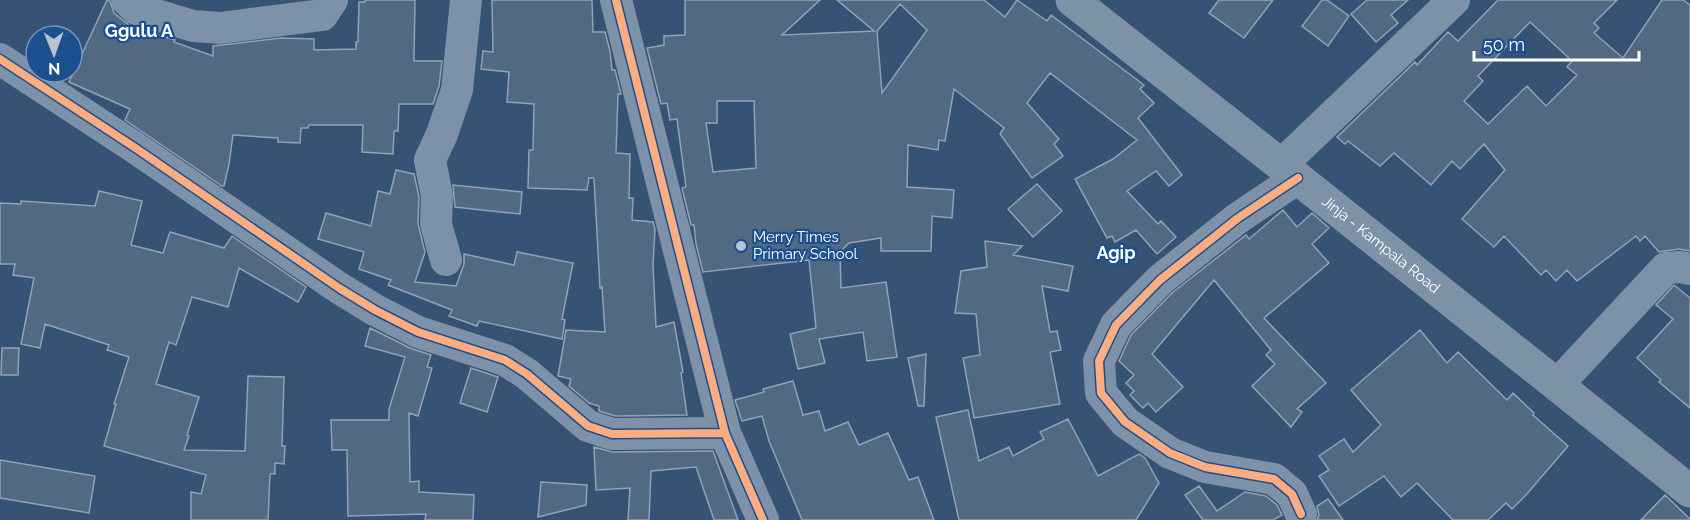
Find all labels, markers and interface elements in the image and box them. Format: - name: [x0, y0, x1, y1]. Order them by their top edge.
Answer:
- district label: Ggulu A: [105, 20, 174, 41]
- north arrow: [24, 24, 84, 84]
- scale bar: [1474, 24, 1639, 62]
- text: 50 m: [1483, 34, 1525, 55]
- text: N: [48, 59, 61, 78]
- street label: Jinja - Kampala Road: [1318, 192, 1444, 297]
- place label: Merry Times Primary School: [753, 228, 859, 263]
- marker: Merry Times Primary School: [734, 239, 748, 253]
- district label: Agip: [1096, 242, 1136, 263]

